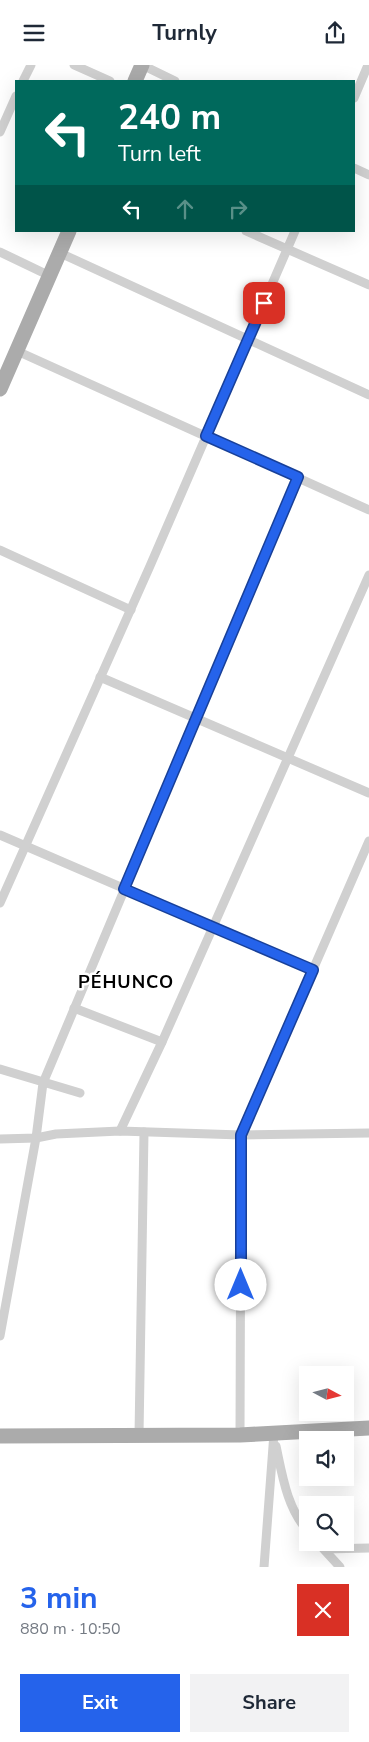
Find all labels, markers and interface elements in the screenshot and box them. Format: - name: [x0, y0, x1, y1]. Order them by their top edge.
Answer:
- text: Turnly: [152, 18, 217, 48]
- icon: menu: [20, 19, 48, 47]
- icon: share: [321, 19, 349, 47]
- text: 240 m: [118, 94, 221, 141]
- icon: left: [35, 100, 100, 165]
- text: Turn left: [118, 139, 201, 169]
- icon: left: [118, 195, 146, 223]
- icon: ahead: [171, 195, 199, 223]
- icon: right: [224, 195, 252, 223]
- pin: [243, 282, 285, 324]
- icon: arrive: [250, 289, 278, 317]
- district label: PÉHUNCO: [78, 970, 174, 994]
- position arrow: [214, 1258, 266, 1310]
- north arrow: [299, 1366, 354, 1421]
- map controls: [299, 1366, 354, 1551]
- button: sound: [299, 1431, 354, 1486]
- button: search: [299, 1496, 354, 1551]
- text: 3 min: [20, 1578, 98, 1619]
- button: close: [297, 1584, 349, 1636]
- text: 880 m · 10:50: [20, 1618, 121, 1640]
- button: Exit: [20, 1674, 180, 1732]
- button: Share: [190, 1674, 349, 1732]

